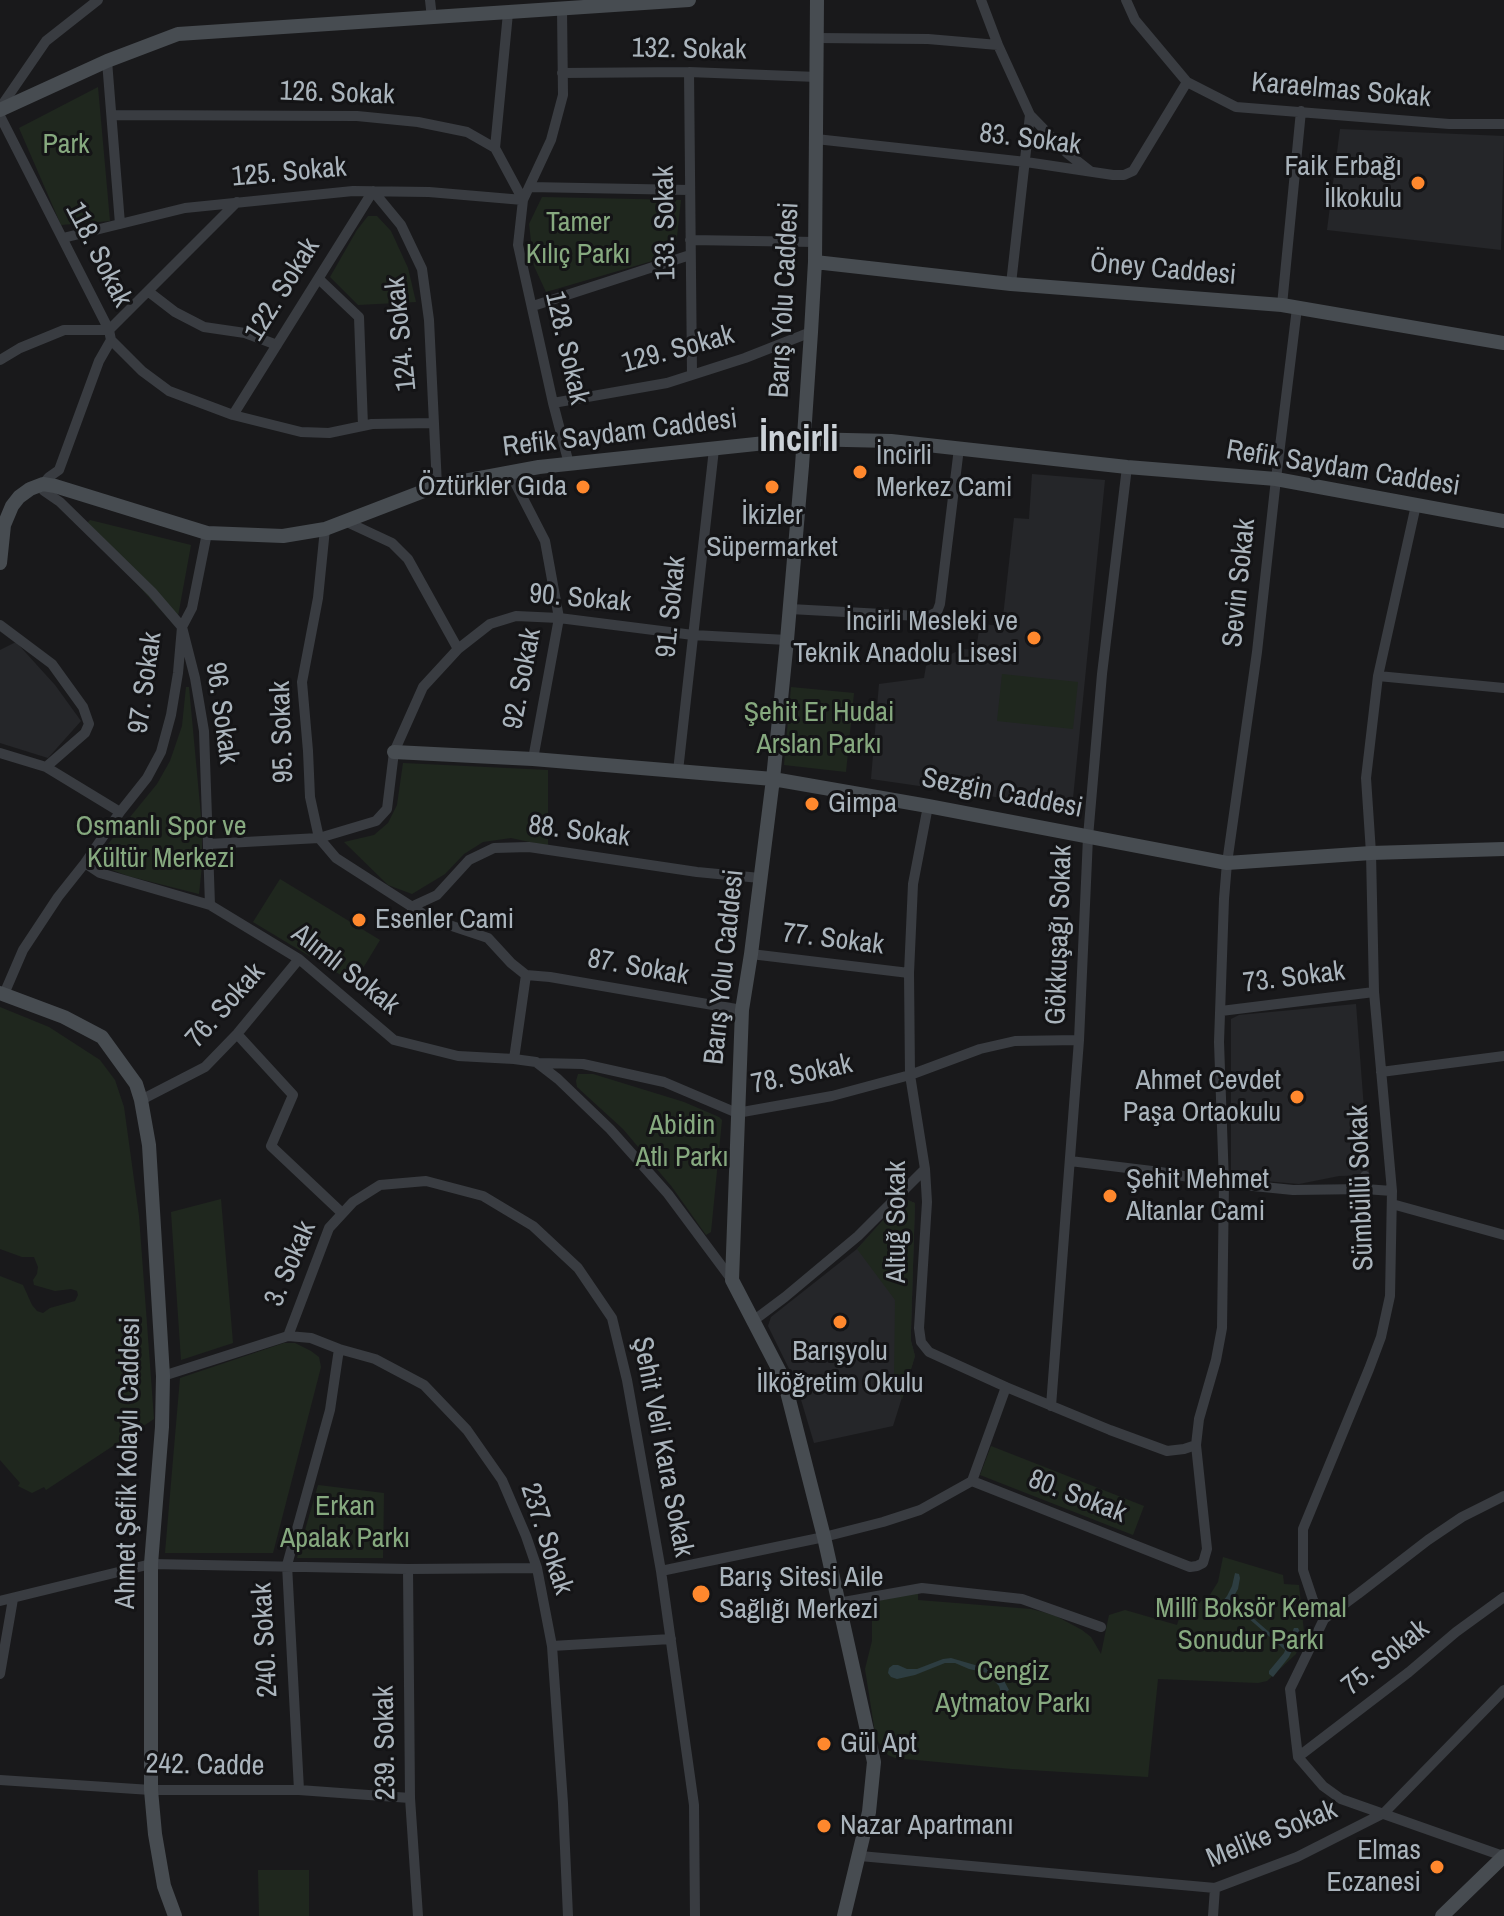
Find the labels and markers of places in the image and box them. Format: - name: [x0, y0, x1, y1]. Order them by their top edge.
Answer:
- place label: Faik Erbağı İlkokulu: [1284, 150, 1402, 216]
- marker: Faik Erbağı İlkokulu: [1409, 174, 1427, 192]
- place label: İncirli Merkez Cami: [876, 439, 1012, 505]
- marker: İncirli Merkez Cami: [851, 463, 869, 481]
- place label: Öztürkler Gıda: [418, 470, 567, 504]
- marker: Öztürkler Gıda: [574, 478, 592, 496]
- marker: İkizler Süpermarket: [763, 478, 781, 496]
- place label: İkizler Süpermarket: [706, 499, 838, 565]
- place label: İncirli Mesleki ve Teknik Anadolu Lisesi: [793, 605, 1018, 671]
- marker: İncirli Mesleki ve Teknik Anadolu Lisesi: [1025, 629, 1043, 647]
- place label: Gimpa: [828, 787, 897, 821]
- marker: Gimpa: [803, 795, 821, 813]
- place label: Esenler Cami: [375, 903, 514, 937]
- marker: Esenler Cami: [350, 911, 368, 929]
- place label: Ahmet Cevdet Paşa Ortaokulu: [1123, 1064, 1281, 1130]
- marker: Ahmet Cevdet Paşa Ortaokulu: [1288, 1088, 1306, 1106]
- place label: Şehit Mehmet Altanlar Cami: [1126, 1163, 1269, 1229]
- marker: Şehit Mehmet Altanlar Cami: [1101, 1187, 1119, 1205]
- marker: Barışyolu İlköğretim Okulu: [831, 1313, 849, 1331]
- place label: Barışyolu İlköğretim Okulu: [756, 1335, 924, 1401]
- place label: Barış Sitesi Aile Sağlığı Merkezi: [719, 1561, 884, 1627]
- marker: Barış Sitesi Aile Sağlığı Merkezi: [690, 1583, 712, 1605]
- place label: Gül Apt: [840, 1727, 917, 1761]
- marker: Gül Apt: [815, 1735, 833, 1753]
- place label: Nazar Apartmanı: [840, 1809, 1014, 1843]
- marker: Nazar Apartmanı: [815, 1817, 833, 1835]
- place label: Elmas Eczanesi: [1327, 1834, 1421, 1900]
- marker: Elmas Eczanesi: [1428, 1858, 1446, 1876]

